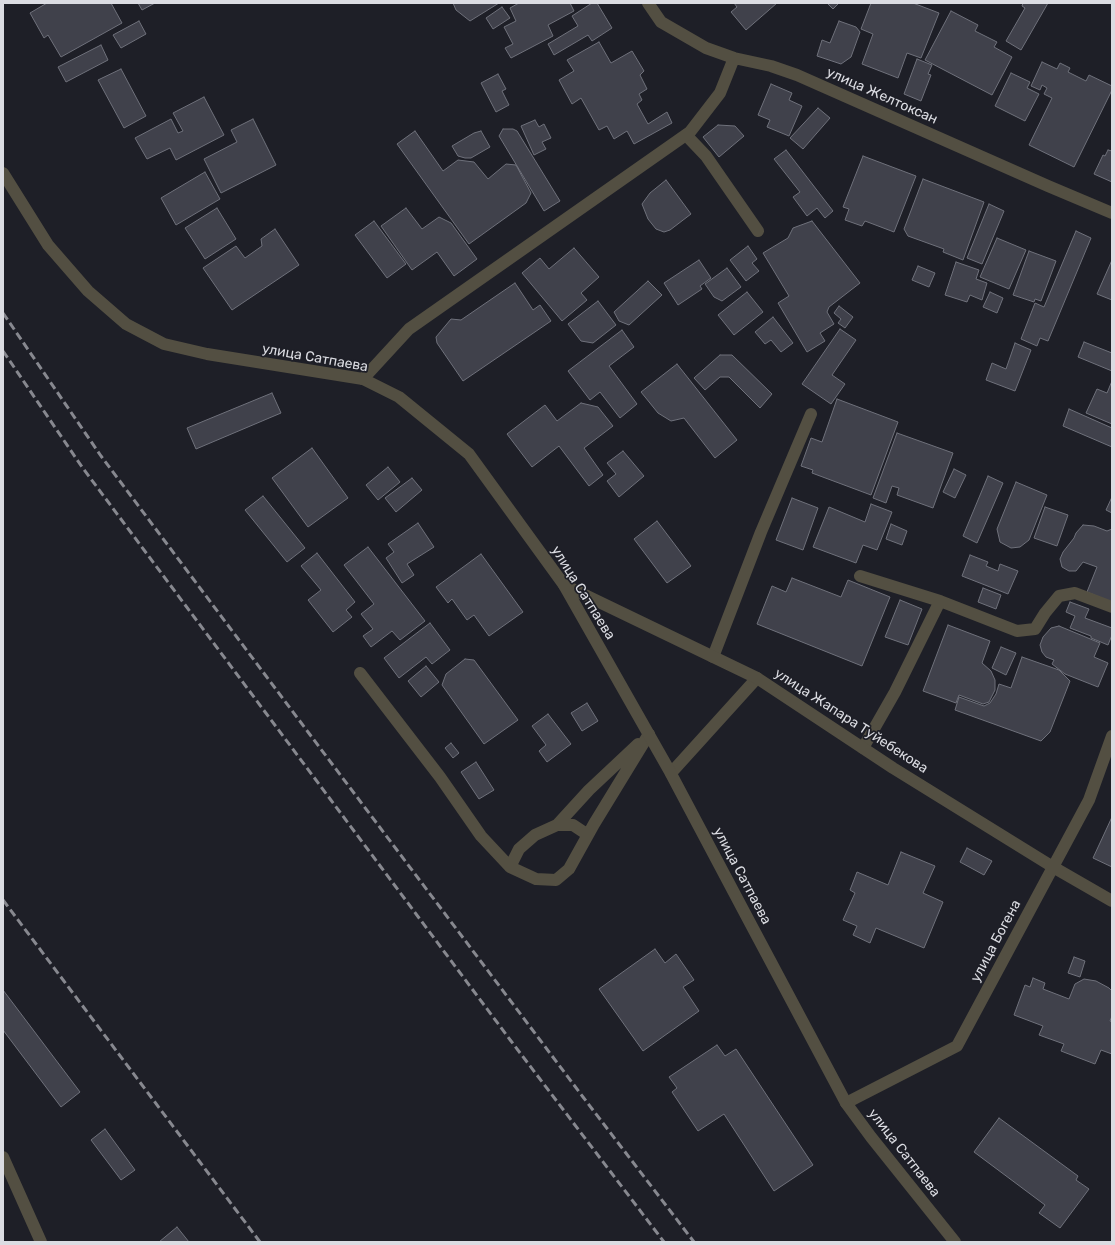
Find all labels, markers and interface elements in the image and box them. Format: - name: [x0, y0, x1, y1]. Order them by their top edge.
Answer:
- street label: улица Желтоксан: [824, 64, 940, 128]
- street label: улица Сатпаева: [261, 340, 369, 376]
- street label: улица Сатпаева: [547, 543, 619, 643]
- street label: улица Жапара Туйебекова: [771, 665, 931, 777]
- street label: улица Сатпаева: [709, 825, 775, 927]
- street label: улица Богена: [967, 897, 1025, 985]
- street label: улица Сатпаева: [864, 1106, 944, 1200]

